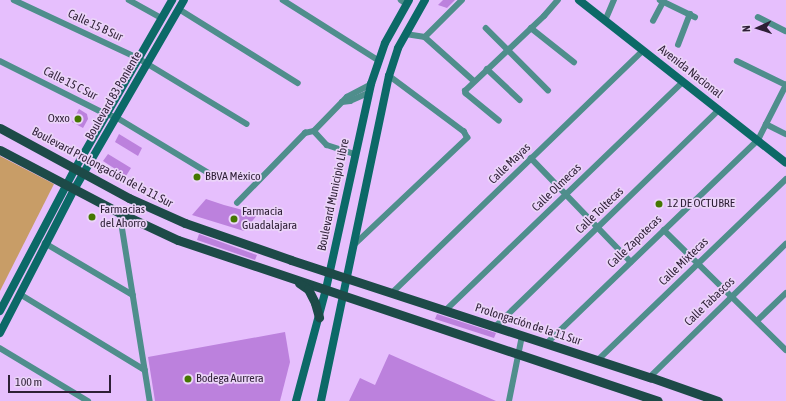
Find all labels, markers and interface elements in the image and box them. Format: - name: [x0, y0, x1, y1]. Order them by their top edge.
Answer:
- street label: Calle 15 B Sur: [65, 7, 125, 45]
- north arrow: [738, 8, 778, 48]
- text: N: [740, 25, 752, 32]
- street label: Avenida Nacional: [655, 42, 725, 102]
- street label: Boulevard 83 Poniente: [83, 49, 145, 143]
- street label: Calle 15 C Sur: [41, 64, 99, 104]
- place label: Oxxo: [48, 112, 70, 126]
- marker: Oxxo: [73, 114, 83, 124]
- street label: Boulevard Prolongación de la 11 Sur: [29, 125, 175, 211]
- street label: Boulevard Municipio Libre: [315, 138, 353, 252]
- street label: Calle Mayas: [486, 141, 534, 187]
- street label: Calle Olmecas: [529, 161, 585, 215]
- place label: BBVA México: [205, 170, 261, 184]
- marker: BBVA México: [192, 172, 202, 182]
- street label: Calle Toltecas: [573, 185, 627, 237]
- place label: 12 DE OCTUBRE: [667, 197, 735, 211]
- marker: 12 DE OCTUBRE: [654, 199, 664, 209]
- place label: Farmacias del Ahorro: [100, 203, 146, 231]
- place label: Farmacia Guadalajara: [242, 205, 297, 233]
- marker: Farmacias del Ahorro: [87, 212, 97, 222]
- street label: Calle Zapotecas: [605, 213, 665, 271]
- marker: Farmacia Guadalajara: [229, 214, 239, 224]
- street label: Calle Mixtecas: [656, 235, 712, 289]
- street label: Calle Tabascos: [682, 275, 738, 329]
- street label: Prolongación de la 11 Sur: [473, 301, 583, 349]
- scale bar: [10, 367, 113, 393]
- place label: Bodega Aurrera: [196, 372, 264, 386]
- marker: Bodega Aurrera: [183, 374, 193, 384]
- text: 100 m: [15, 375, 42, 389]

